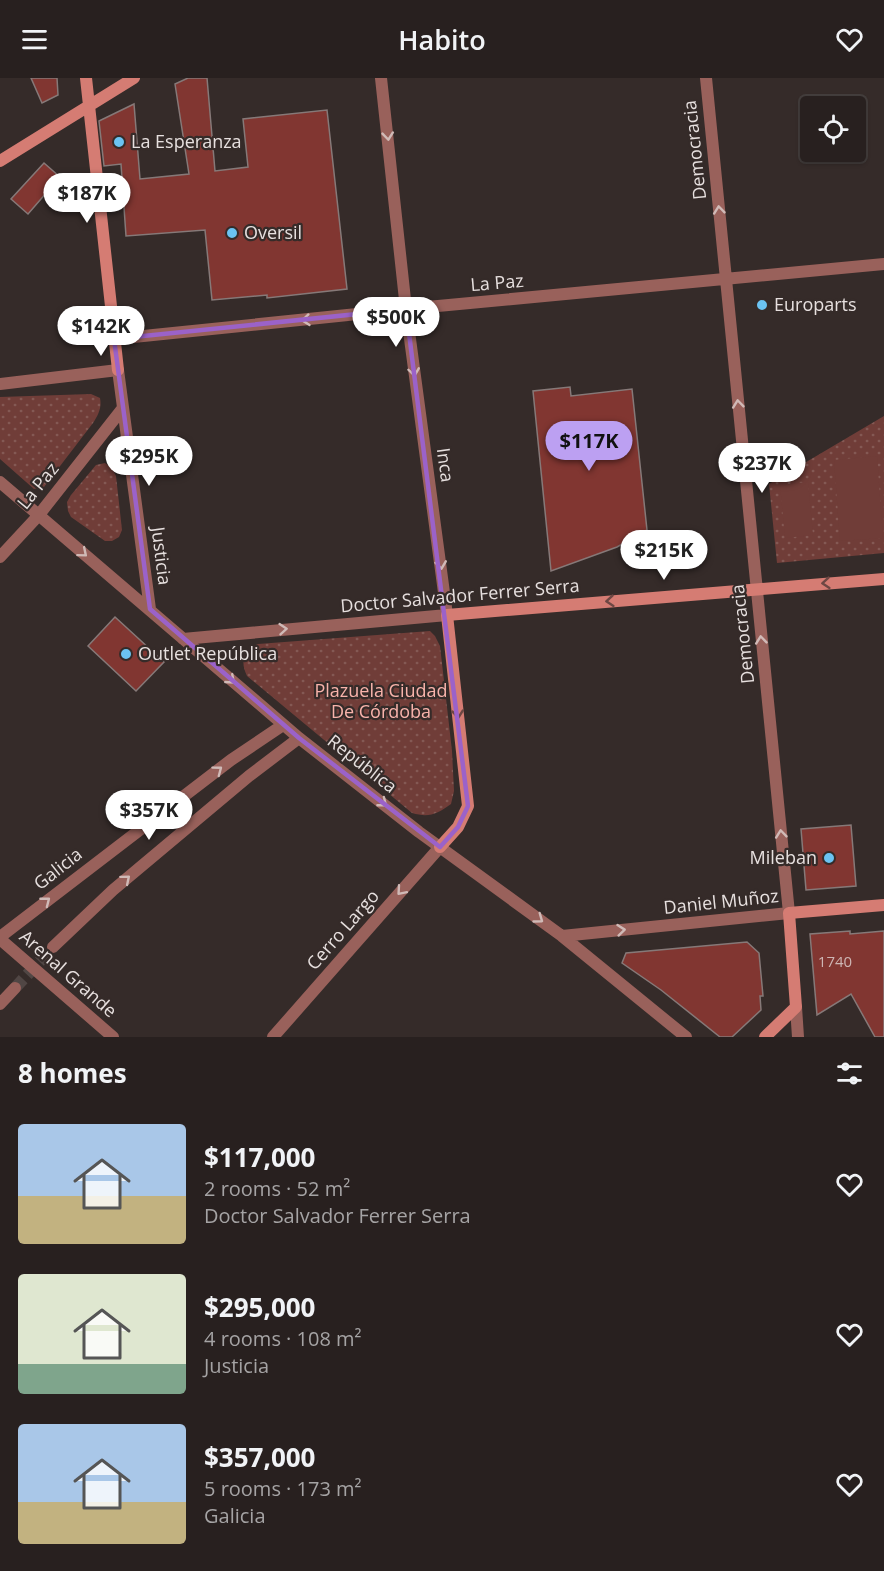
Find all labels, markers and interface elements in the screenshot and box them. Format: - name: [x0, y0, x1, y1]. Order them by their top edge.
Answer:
- text: Habito: [398, 21, 486, 58]
- icon: menu: [18, 23, 51, 56]
- icon: heart: [833, 23, 866, 56]
- map controls: [800, 96, 866, 162]
- button: locate: [800, 96, 866, 162]
- street label: Democracia: [677, 99, 711, 201]
- place label: La Esperanza: [131, 129, 242, 153]
- one-way arrow: [381, 132, 393, 141]
- marker: La Esperanza: [112, 135, 126, 149]
- pin: $187K: [45, 173, 129, 224]
- text: $187K: [57, 179, 117, 206]
- one-way arrow: [713, 206, 726, 215]
- place label: Oversil: [244, 220, 302, 244]
- marker: Oversil: [225, 226, 239, 240]
- street label: La Paz: [469, 268, 525, 296]
- place label: Europarts: [774, 292, 857, 316]
- pin: $500K: [354, 297, 438, 348]
- marker: Europarts: [755, 298, 769, 312]
- text: $500K: [366, 303, 426, 330]
- pin: $142K: [59, 306, 143, 357]
- text: $142K: [71, 312, 131, 339]
- one-way arrow: [302, 313, 311, 326]
- one-way arrow: [408, 367, 420, 376]
- one-way arrow: [732, 400, 745, 409]
- pin: $117K: [547, 421, 631, 472]
- text: $117K: [559, 427, 619, 454]
- pin: $295K: [107, 436, 191, 487]
- text: $295K: [119, 442, 179, 469]
- pin: $237K: [720, 443, 804, 494]
- street label: Inca: [432, 446, 460, 484]
- text: $237K: [732, 449, 792, 476]
- street label: La Paz: [11, 457, 63, 514]
- street label: Justicia: [146, 523, 177, 586]
- pin: $215K: [622, 530, 706, 581]
- text: $215K: [634, 536, 694, 563]
- one-way arrow: [76, 546, 87, 557]
- one-way arrow: [434, 560, 446, 569]
- street label: Doctor Salvador Ferrer Serra: [339, 573, 581, 617]
- one-way arrow: [821, 576, 830, 589]
- street label: Democracia: [725, 583, 759, 685]
- one-way arrow: [606, 594, 615, 607]
- one-way arrow: [279, 623, 288, 636]
- one-way arrow: [755, 636, 768, 645]
- place label: Outlet República: [138, 641, 277, 665]
- marker: Outlet República: [119, 647, 133, 661]
- one-way arrow: [224, 673, 235, 684]
- park label: Plazuela Ciudad De Córdoba: [314, 678, 448, 723]
- one-way arrow: [451, 710, 464, 719]
- street label: República: [323, 729, 402, 798]
- one-way arrow: [211, 766, 222, 777]
- pin: $357K: [107, 790, 191, 841]
- text: $357K: [119, 796, 179, 823]
- one-way arrow: [376, 796, 387, 807]
- one-way arrow: [775, 830, 788, 839]
- street label: Galicia: [28, 842, 87, 895]
- place label: Mileban: [750, 845, 817, 869]
- marker: Mileban: [822, 851, 836, 865]
- one-way arrow: [119, 875, 130, 886]
- street label: Daniel Muñoz: [662, 883, 780, 919]
- street label: Cerro Largo: [301, 884, 384, 975]
- one-way arrow: [397, 884, 408, 895]
- one-way arrow: [39, 898, 50, 909]
- one-way arrow: [533, 912, 544, 923]
- street label: Arenal Grande: [15, 924, 122, 1022]
- one-way arrow: [616, 924, 625, 937]
- house number: 1740: [818, 951, 852, 971]
- text: 8 homes: [18, 1055, 127, 1091]
- icon: filters: [833, 1057, 866, 1090]
- text: $117,000: [204, 1139, 315, 1175]
- icon: home: [66, 1148, 138, 1220]
- icon: heart: [833, 1168, 866, 1201]
- text: 2 rooms · 52 m²: [204, 1175, 350, 1202]
- text: Doctor Salvador Ferrer Serra: [204, 1202, 471, 1229]
- text: $295,000: [204, 1289, 315, 1325]
- icon: home: [66, 1298, 138, 1370]
- icon: heart: [833, 1318, 866, 1351]
- text: 4 rooms · 108 m²: [204, 1325, 362, 1352]
- text: Justicia: [204, 1352, 269, 1379]
- text: $357,000: [204, 1439, 315, 1475]
- icon: home: [66, 1448, 138, 1520]
- icon: heart: [833, 1468, 866, 1501]
- text: 5 rooms · 173 m²: [204, 1475, 362, 1502]
- text: Galicia: [204, 1502, 266, 1529]

